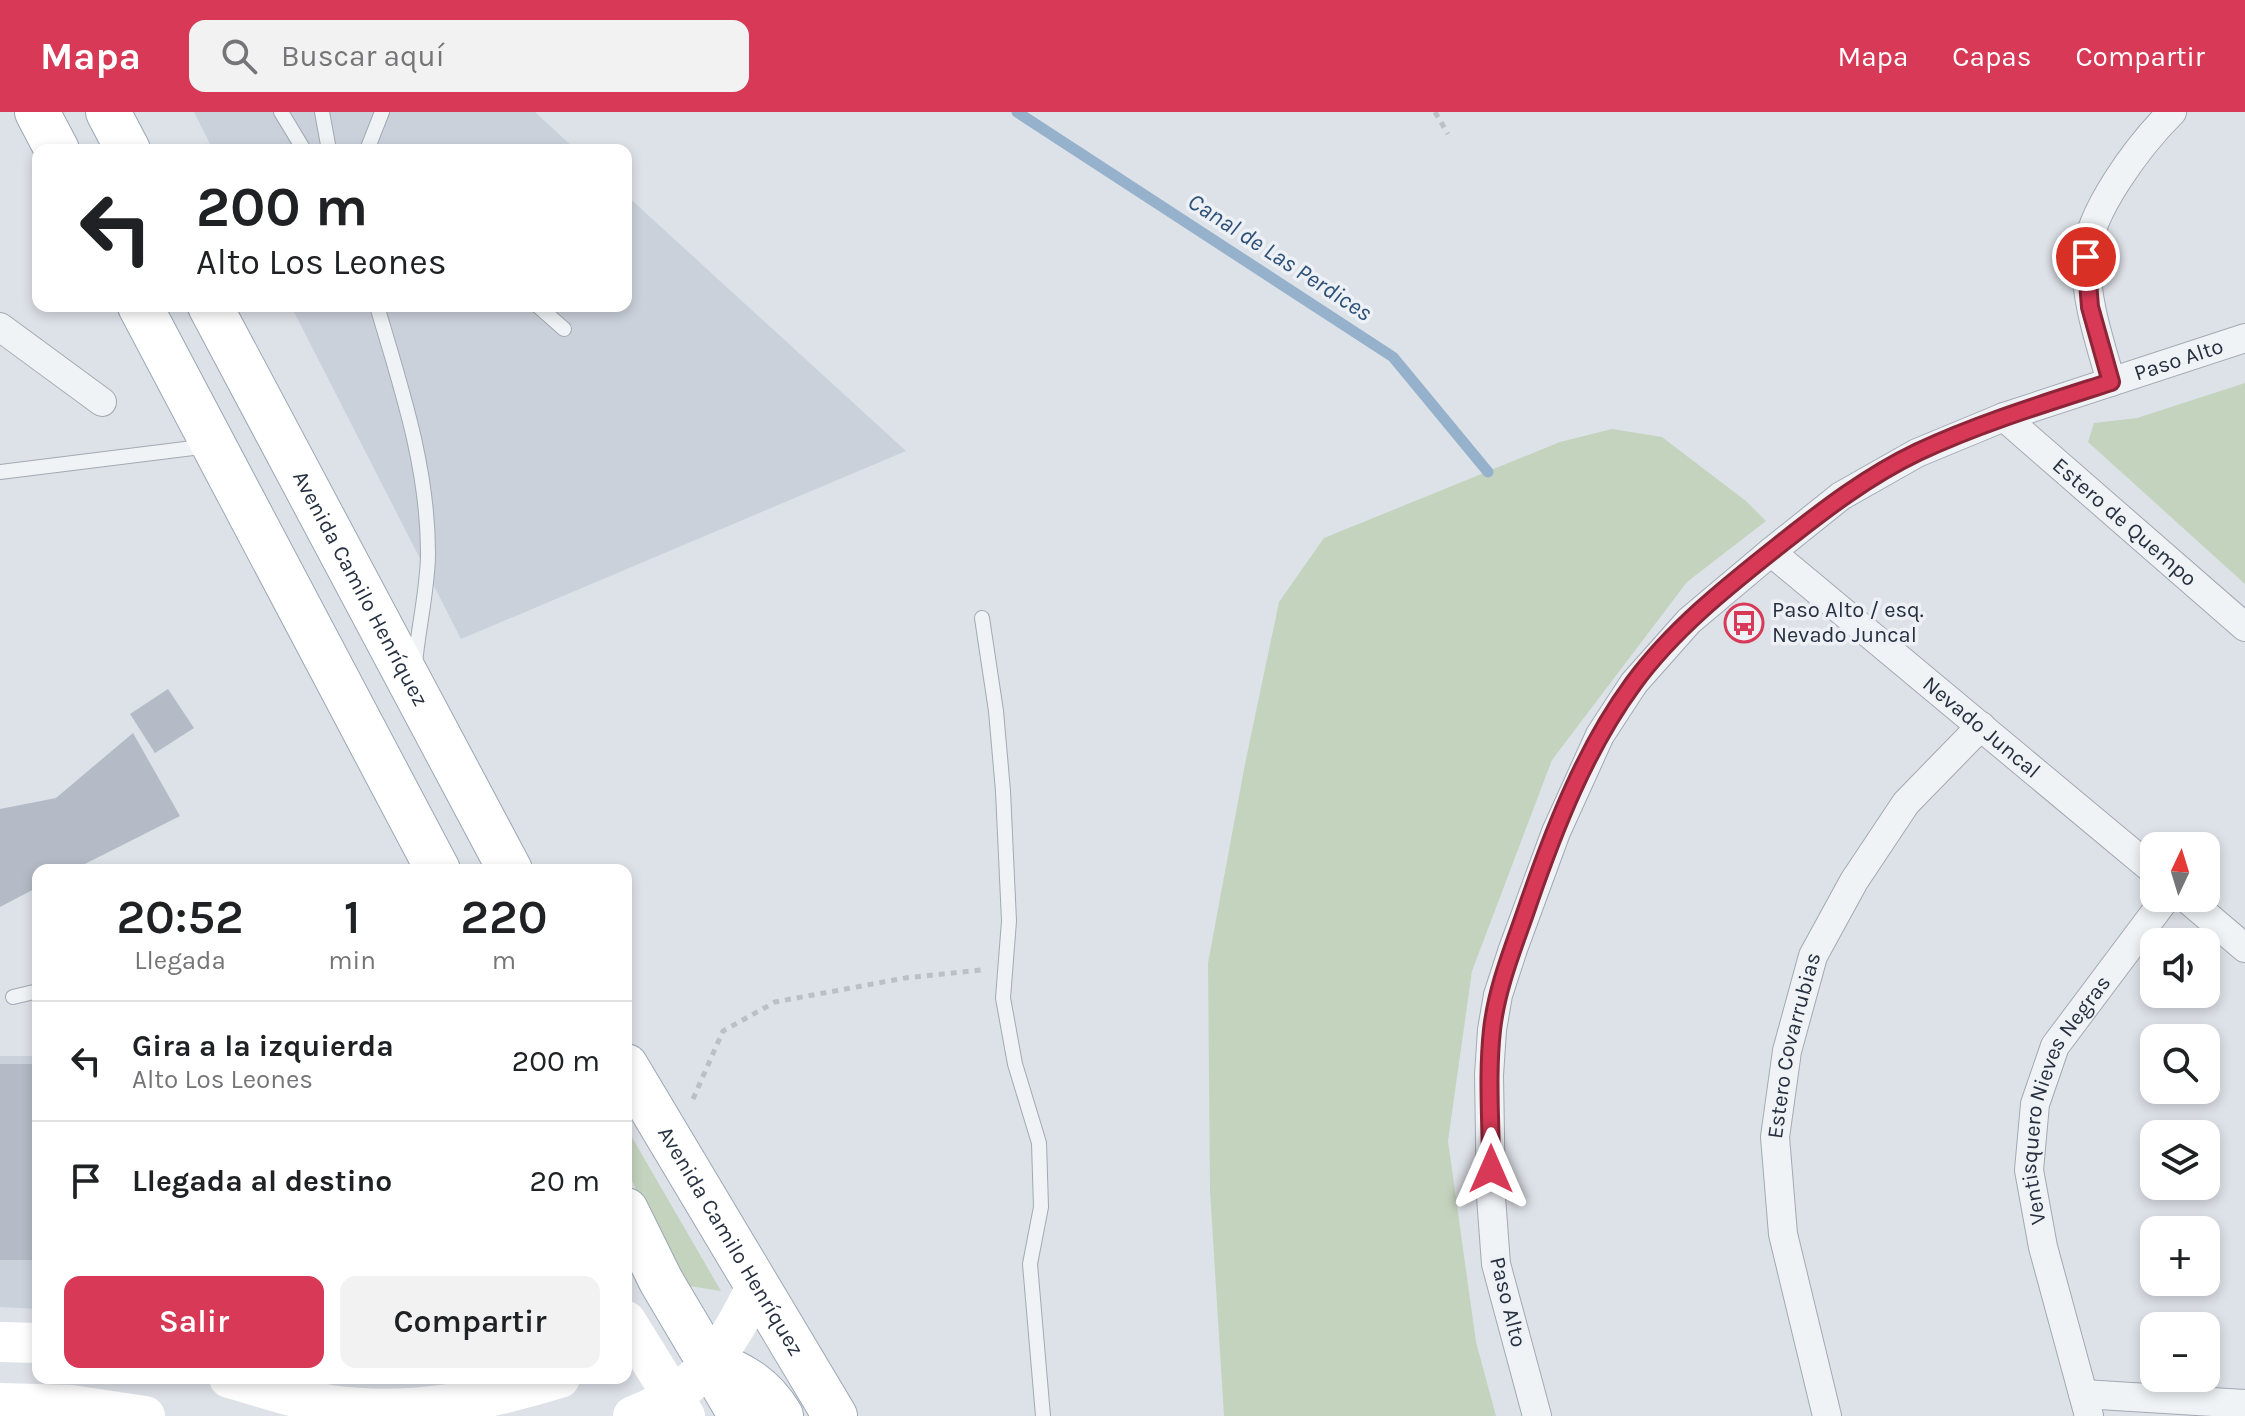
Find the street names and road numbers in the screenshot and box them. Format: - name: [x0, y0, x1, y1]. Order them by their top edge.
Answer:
- street label: Paso Alto: [2131, 333, 2227, 386]
- street label: Estero de Quempo: [2047, 452, 2202, 592]
- street label: Avenida Camilo Henríquez: [287, 466, 433, 711]
- street label: Nevado Juncal: [1917, 671, 2046, 784]
- street label: Estero Covarrubias: [1762, 950, 1826, 1140]
- street label: Ventisquero Nieves Negras: [2016, 970, 2116, 1227]
- street label: Avenida Camilo Henríquez: [652, 1122, 809, 1361]
- street label: Paso Alto: [1484, 1254, 1532, 1350]

